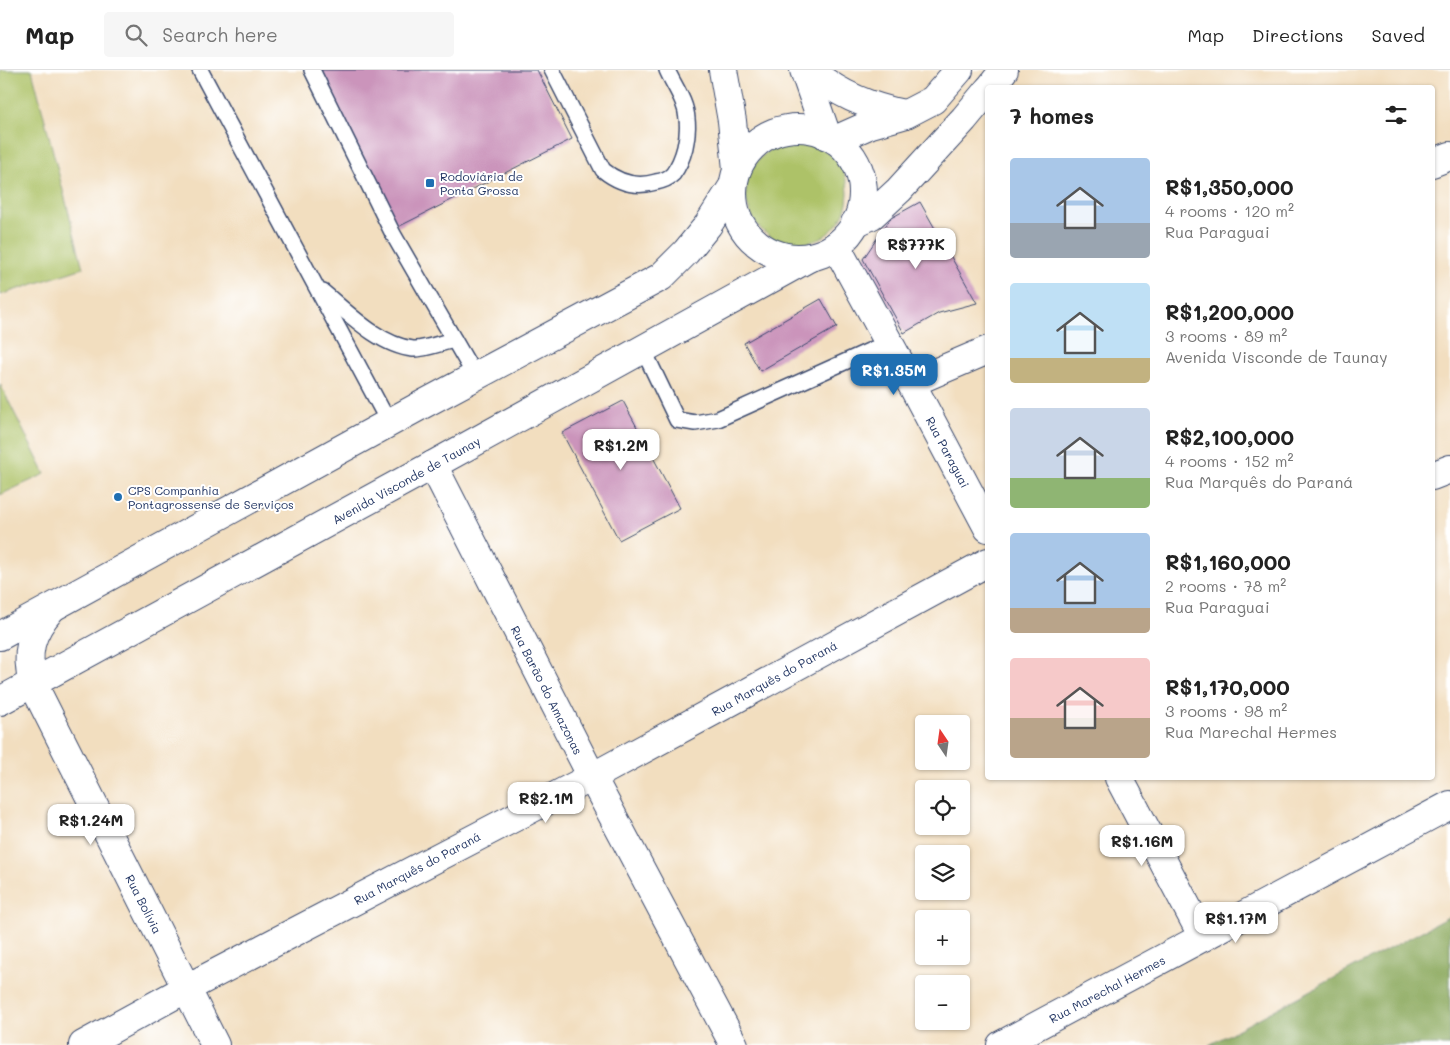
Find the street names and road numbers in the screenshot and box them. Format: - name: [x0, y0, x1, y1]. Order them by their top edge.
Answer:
- street label: Rua Paraguai: [922, 414, 974, 490]
- street label: Avenida Visconde de Taunay: [329, 433, 483, 527]
- street label: Rua Barão do Amazonas: [508, 623, 587, 757]
- street label: Rua Marquês do Paraná: [708, 637, 840, 719]
- street label: Rua Marquês do Paraná: [351, 828, 483, 908]
- street label: Rua Bolívia: [122, 872, 166, 936]
- street label: Rua Marechal Hermes: [1046, 952, 1168, 1026]

